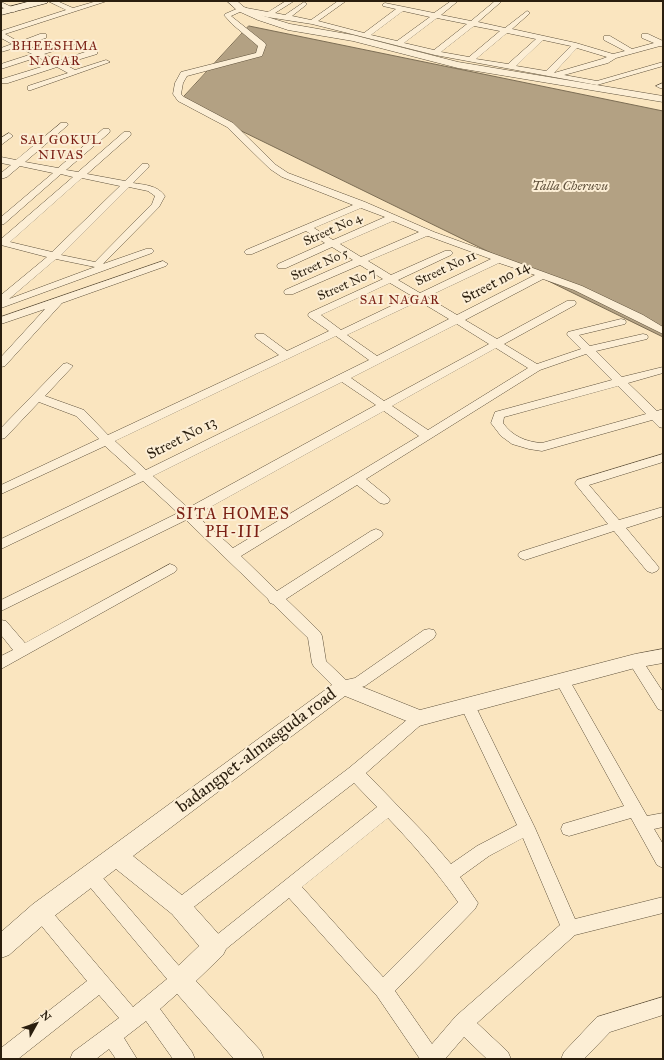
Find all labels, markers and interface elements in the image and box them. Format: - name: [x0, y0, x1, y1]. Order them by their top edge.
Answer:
- district label: BHEESHMA NAGAR: [11, 39, 99, 70]
- district label: SAI GOKUL NIVAS: [20, 133, 102, 164]
- water label: Talla Cheruvu: [532, 179, 608, 195]
- street label: Street No 4: [301, 210, 365, 250]
- street label: Street No 5: [289, 245, 351, 285]
- street label: Street No 11: [413, 248, 479, 290]
- street label: Street no 14: [459, 258, 533, 308]
- street label: Street No 7: [315, 265, 379, 305]
- district label: SAI NAGAR: [360, 293, 440, 309]
- street label: Street No 13: [144, 414, 220, 464]
- district label: SITA HOMES PH-III: [176, 505, 290, 543]
- street label: badangpet-almasguda road: [173, 684, 341, 818]
- north arrow: [16, 1004, 56, 1044]
- text: N: [38, 1008, 54, 1024]

